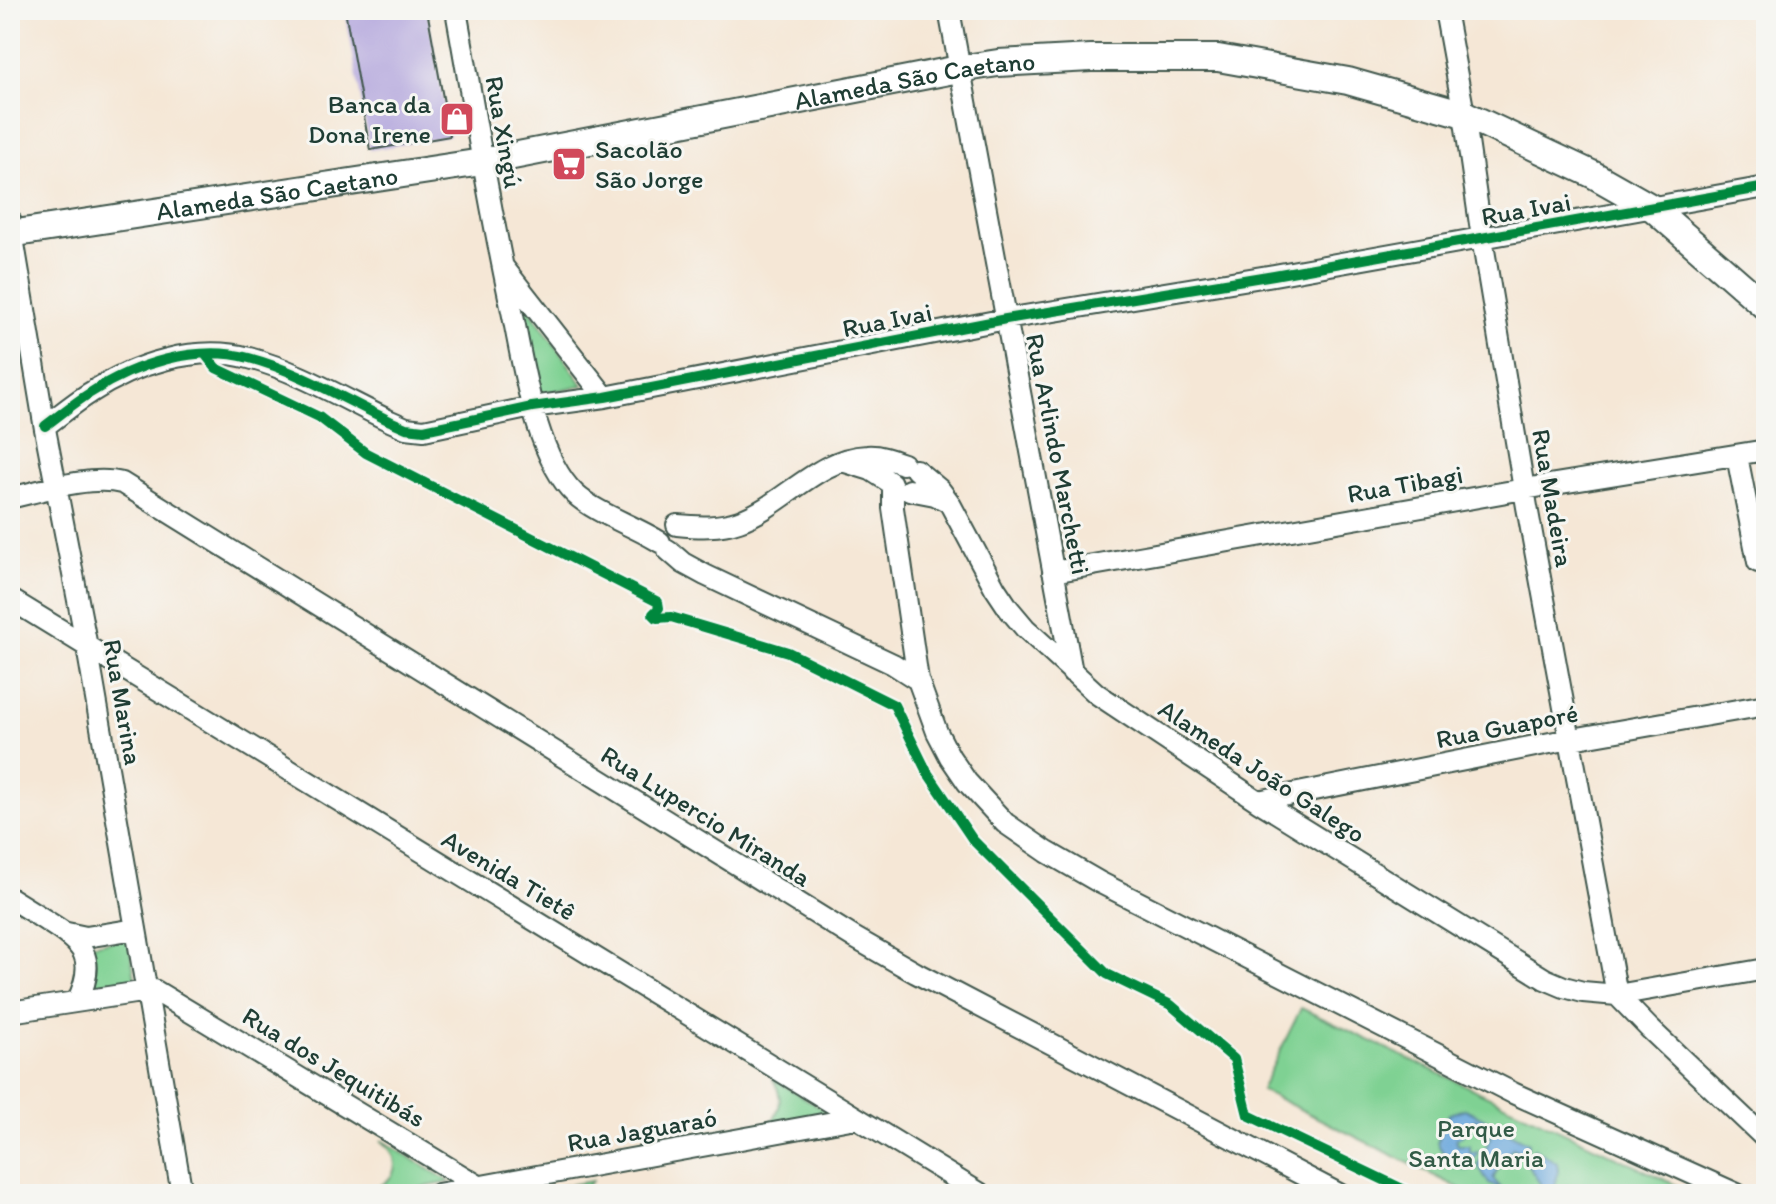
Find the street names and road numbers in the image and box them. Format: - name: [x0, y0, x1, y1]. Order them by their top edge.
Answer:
- street label: Alameda São Caetano: [792, 45, 1036, 117]
- street label: Rua Xingú: [478, 73, 530, 191]
- street label: Alameda São Caetano: [154, 159, 400, 228]
- street label: Rua Ivai: [1479, 185, 1573, 233]
- street label: Rua Ivai: [839, 296, 935, 344]
- street label: Rua Arlindo Marchetti: [1019, 331, 1097, 577]
- street label: Rua Madeira: [1525, 426, 1581, 570]
- street label: Rua Tibagi: [1345, 458, 1465, 510]
- street label: Rua Marina: [96, 637, 150, 767]
- street label: Alameda João Galego: [1153, 692, 1371, 850]
- street label: Rua Guaporé: [1433, 697, 1581, 755]
- street label: Rua Lupercio Miranda: [595, 738, 817, 894]
- street label: Avenida Tietê: [436, 823, 582, 927]
- street label: Rua dos Jequitibás: [237, 1000, 431, 1134]
- street label: Rua Jaguaraó: [565, 1101, 719, 1159]

